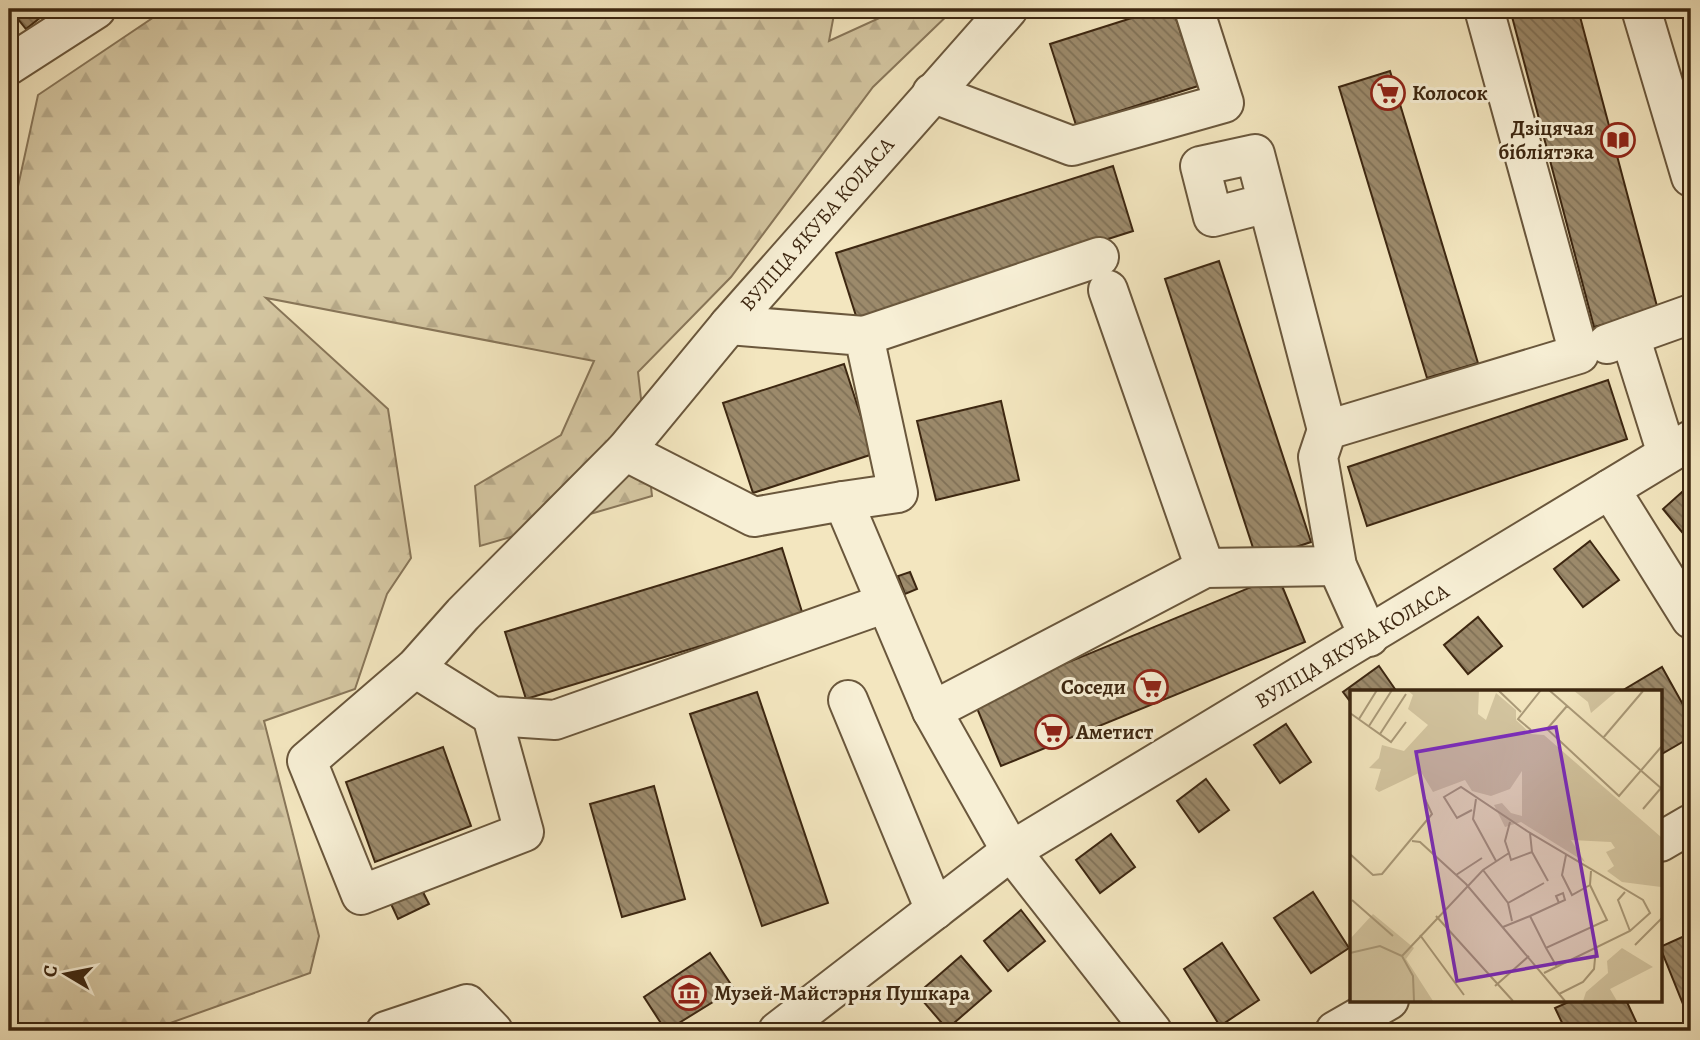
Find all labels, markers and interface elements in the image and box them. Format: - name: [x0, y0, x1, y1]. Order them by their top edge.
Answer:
- supermarket icon: Колосок: [1369, 74, 1407, 112]
- place label: Колосок: [1412, 79, 1488, 107]
- place label: Дзіцячая бібліятэка: [1498, 114, 1594, 166]
- library icon: Дзіцячая бібліятэка: [1599, 121, 1637, 159]
- street label: ВУЛІЦА ЯКУБА КОЛАСА: [734, 131, 901, 317]
- street label: ВУЛІЦА ЯКУБА КОЛАСА: [1250, 577, 1455, 715]
- supermarket icon: Соседи: [1132, 668, 1170, 706]
- place label: Соседи: [1061, 673, 1126, 701]
- inset map: [1350, 690, 1662, 1002]
- supermarket icon: Аметист: [1033, 713, 1071, 751]
- place label: Аметист: [1075, 718, 1154, 746]
- north arrow: [32, 939, 102, 1009]
- text: С: [36, 963, 64, 979]
- museum icon: Музей-Майстэрня Пушкара: [670, 974, 708, 1012]
- place label: Музей-Майстэрня Пушкара: [714, 979, 970, 1007]

